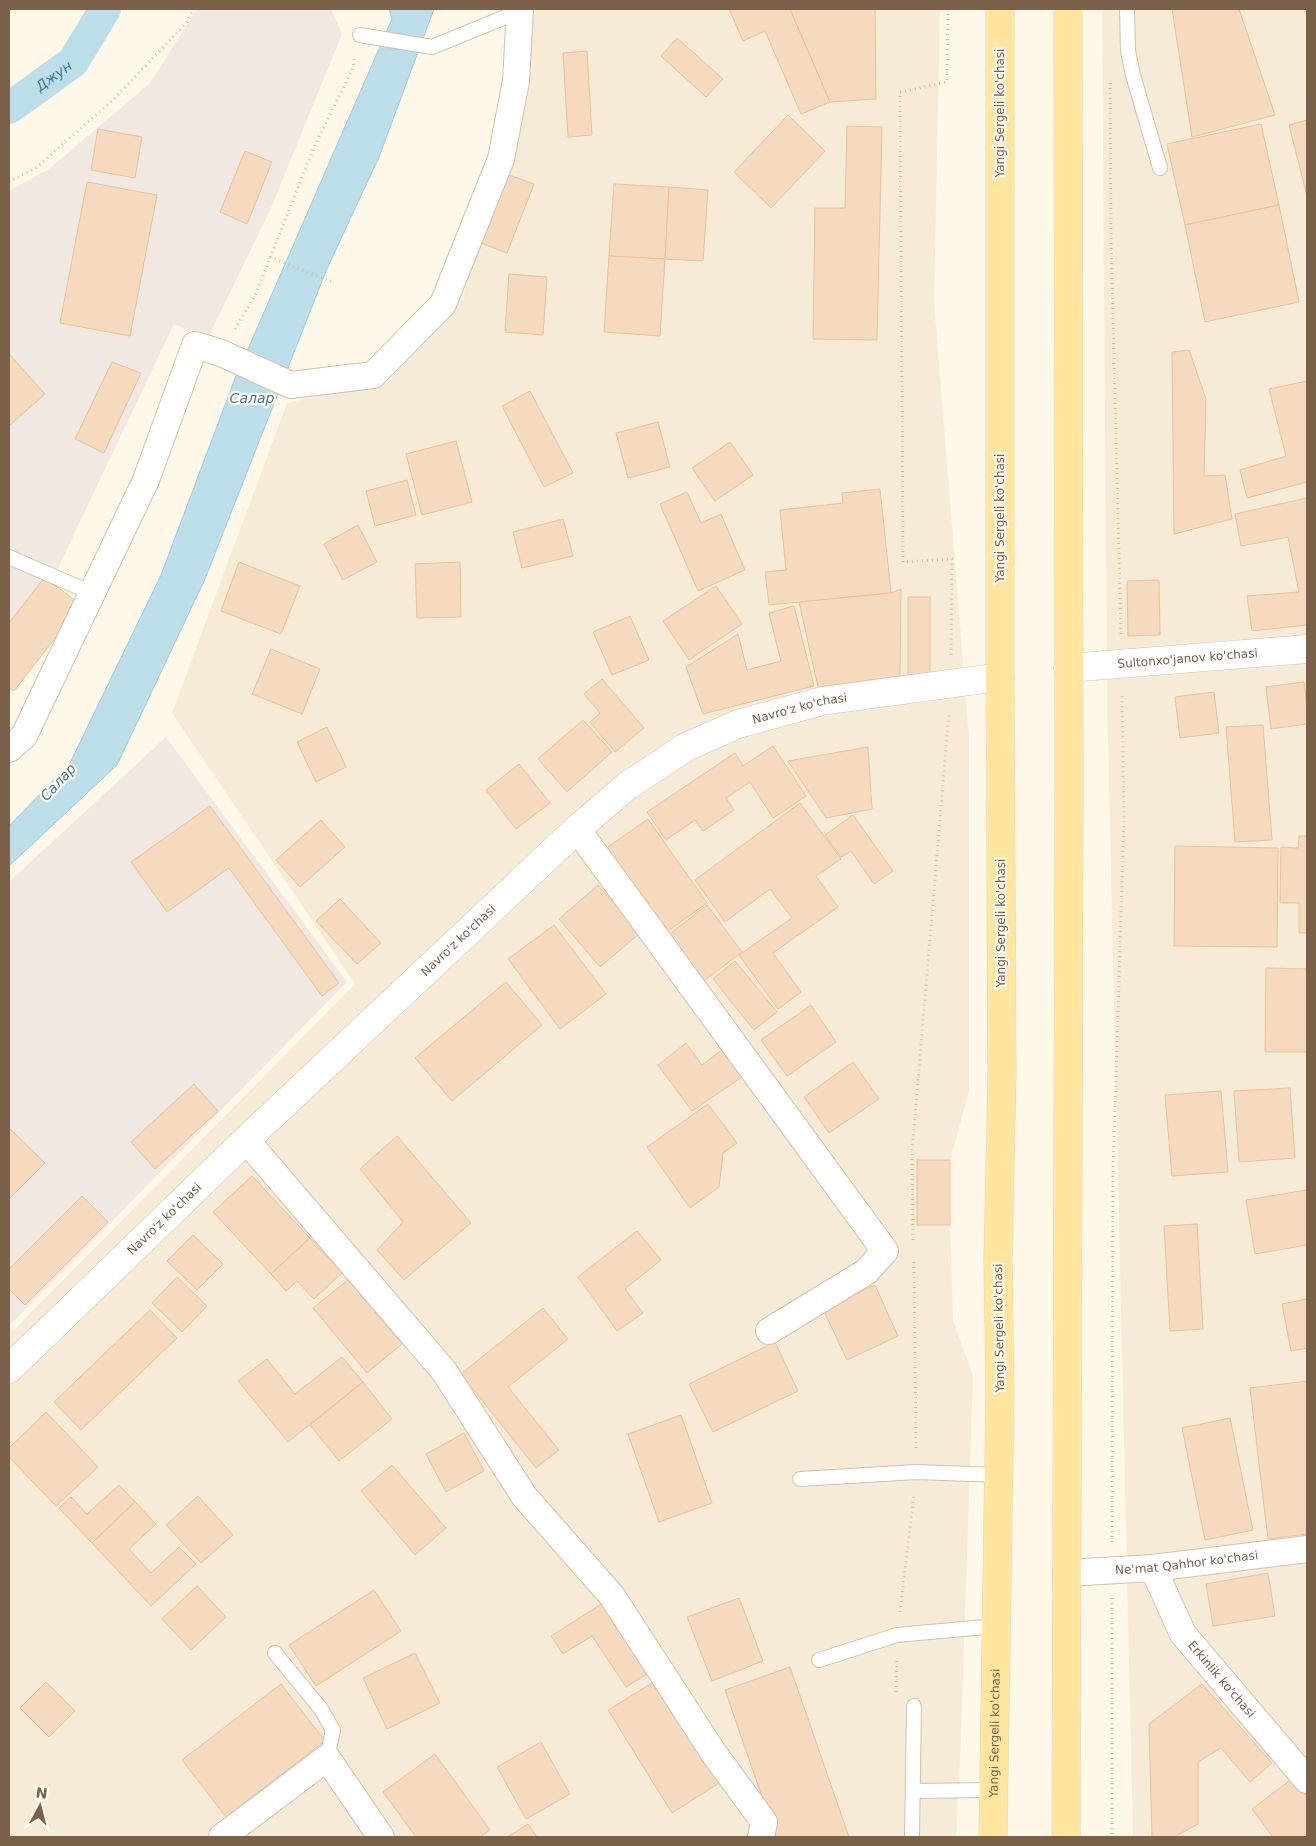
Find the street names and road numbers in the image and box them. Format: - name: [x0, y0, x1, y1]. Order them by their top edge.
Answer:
- street label: Yangi Sergeli ko'chasi: [993, 49, 1007, 178]
- street label: Yangi Sergeli ko'chasi: [993, 454, 1007, 583]
- street label: Sultonxo'janov ko'chasi: [1117, 646, 1258, 671]
- street label: Navro'z ko'chasi: [751, 691, 848, 727]
- street label: Yangi Sergeli ko'chasi: [994, 859, 1008, 988]
- street label: Navro'z ko'chasi: [418, 902, 499, 979]
- street label: Navro'z ko'chasi: [124, 1180, 204, 1258]
- street label: Yangi Sergeli ko'chasi: [991, 1263, 1007, 1394]
- street label: Ne'mat Qahhor ko'chasi: [1115, 1548, 1259, 1577]
- street label: Erkinlik ko'chasi: [1185, 1638, 1258, 1721]
- street label: Yangi Sergeli ko'chasi: [987, 1668, 1003, 1799]

